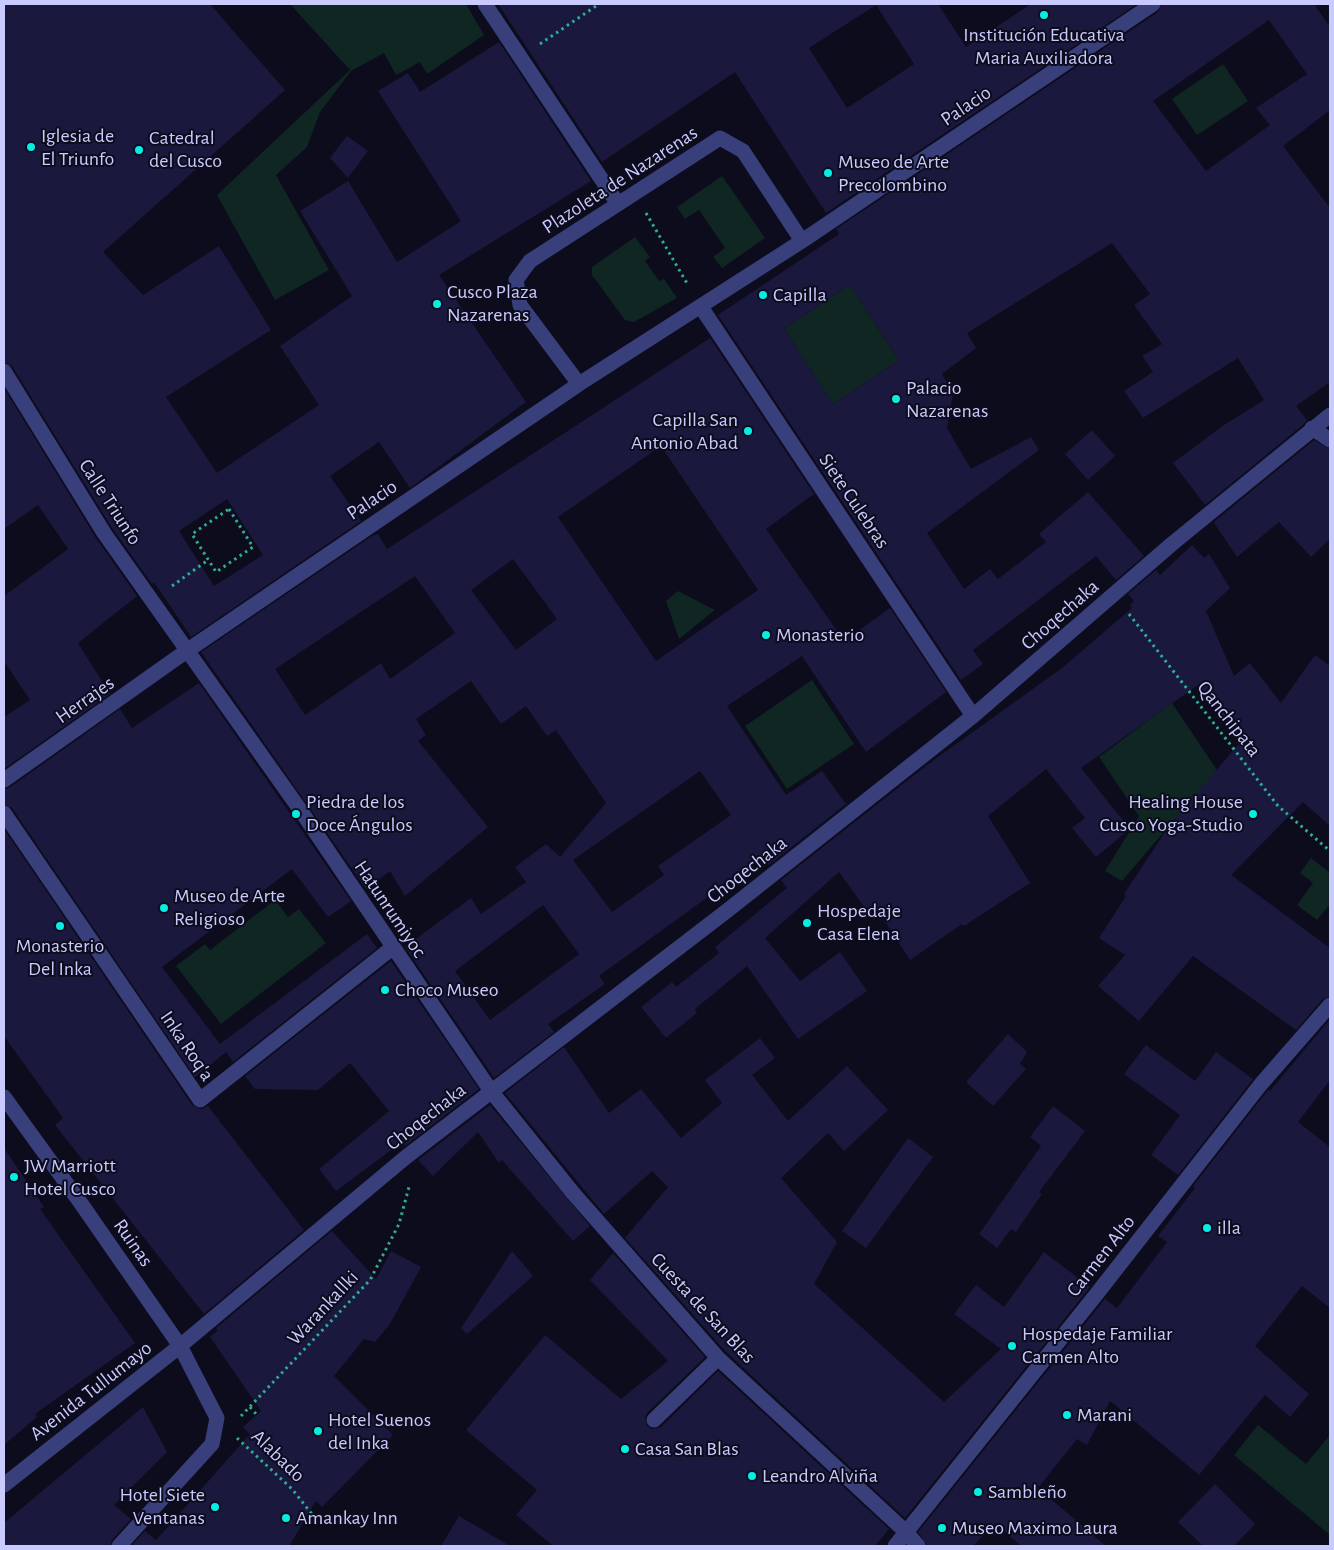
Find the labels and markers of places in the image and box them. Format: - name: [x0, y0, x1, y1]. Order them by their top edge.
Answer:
- marker: Institución Educativa Maria Auxiliadora: [1038, 9, 1050, 21]
- place label: Institución Educativa Maria Auxiliadora: [963, 23, 1125, 70]
- place label: Iglesia de El Triunfo: [41, 124, 114, 171]
- place label: Catedral del Cusco: [149, 126, 222, 173]
- marker: Iglesia de El Triunfo: [25, 141, 37, 153]
- marker: Catedral del Cusco: [133, 144, 145, 156]
- place label: Museo de Arte Precolombino: [838, 150, 949, 197]
- marker: Museo de Arte Precolombino: [822, 167, 834, 179]
- place label: Cusco Plaza Nazarenas: [447, 280, 538, 327]
- place label: Capilla: [773, 283, 827, 307]
- marker: Capilla: [757, 289, 769, 301]
- marker: Cusco Plaza Nazarenas: [431, 298, 443, 310]
- place label: Palacio Nazarenas: [906, 376, 988, 423]
- marker: Palacio Nazarenas: [890, 393, 902, 405]
- place label: Capilla San Antonio Abad: [631, 408, 738, 455]
- marker: Capilla San Antonio Abad: [742, 425, 754, 437]
- place label: Monasterio: [776, 623, 864, 647]
- marker: Monasterio: [760, 629, 772, 641]
- place label: Piedra de los Doce Ángulos: [306, 790, 413, 837]
- place label: Healing House Cusco Yoga-Studio: [1099, 790, 1243, 837]
- marker: Piedra de los Doce Ángulos: [290, 808, 302, 820]
- marker: Healing House Cusco Yoga-Studio: [1247, 808, 1259, 820]
- place label: Museo de Arte Religioso: [174, 884, 285, 931]
- place label: Hospedaje Casa Elena: [817, 899, 901, 946]
- marker: Museo de Arte Religioso: [158, 902, 170, 914]
- marker: Hospedaje Casa Elena: [801, 917, 813, 929]
- marker: Monasterio Del Inka: [54, 920, 66, 932]
- place label: Monasterio Del Inka: [16, 934, 104, 981]
- place label: Choco Museo: [395, 978, 498, 1002]
- marker: Choco Museo: [379, 984, 391, 996]
- place label: JW Marriott Hotel Cusco: [24, 1154, 116, 1201]
- marker: JW Marriott Hotel Cusco: [8, 1171, 20, 1183]
- place label: illa: [1217, 1216, 1241, 1240]
- marker: illa: [1201, 1222, 1213, 1234]
- place label: Hospedaje Familiar Carmen Alto: [1022, 1322, 1173, 1369]
- marker: Hospedaje Familiar Carmen Alto: [1006, 1340, 1018, 1352]
- place label: Marani: [1077, 1403, 1132, 1427]
- place label: Hotel Suenos del Inka: [328, 1408, 431, 1455]
- marker: Marani: [1061, 1409, 1073, 1421]
- marker: Hotel Suenos del Inka: [312, 1425, 324, 1437]
- place label: Casa San Blas: [635, 1437, 739, 1461]
- marker: Casa San Blas: [619, 1443, 631, 1455]
- place label: Leandro Alviña: [762, 1464, 878, 1488]
- marker: Leandro Alviña: [746, 1470, 758, 1482]
- place label: Sambleño: [988, 1480, 1067, 1504]
- place label: Hotel Siete Ventanas: [120, 1483, 205, 1530]
- marker: Sambleño: [972, 1486, 984, 1498]
- marker: Hotel Siete Ventanas: [209, 1501, 221, 1513]
- place label: Amankay Inn: [296, 1506, 398, 1530]
- marker: Amankay Inn: [280, 1512, 292, 1524]
- place label: Museo Maximo Laura: [952, 1516, 1118, 1540]
- marker: Museo Maximo Laura: [936, 1522, 948, 1534]

